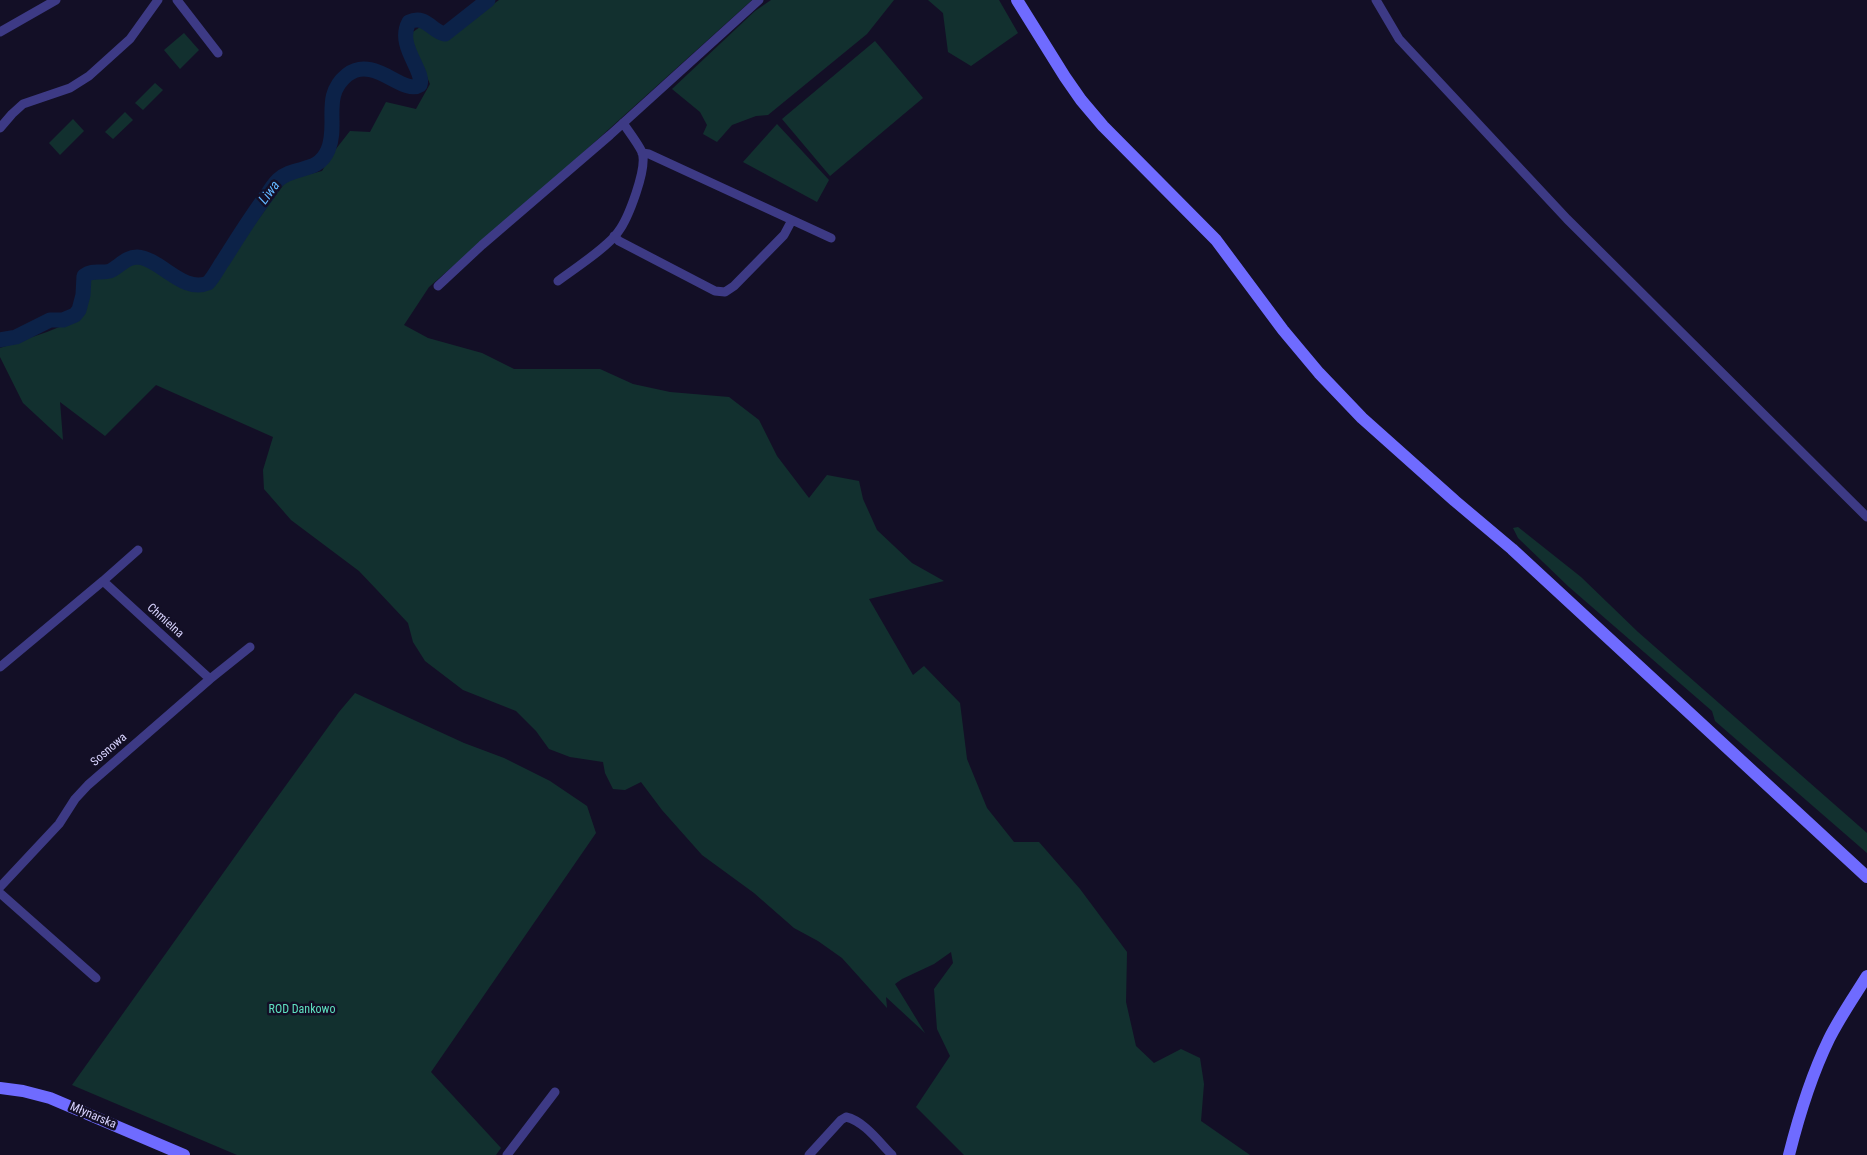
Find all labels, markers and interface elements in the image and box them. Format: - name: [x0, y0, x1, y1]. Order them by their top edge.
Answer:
- water label: Liwa: [256, 178, 284, 208]
- street label: Chmielna: [144, 601, 186, 641]
- street label: Sosnowa: [88, 730, 130, 770]
- park label: ROD Dankowo: [269, 1003, 335, 1017]
- street label: Młynarska: [68, 1100, 118, 1132]

